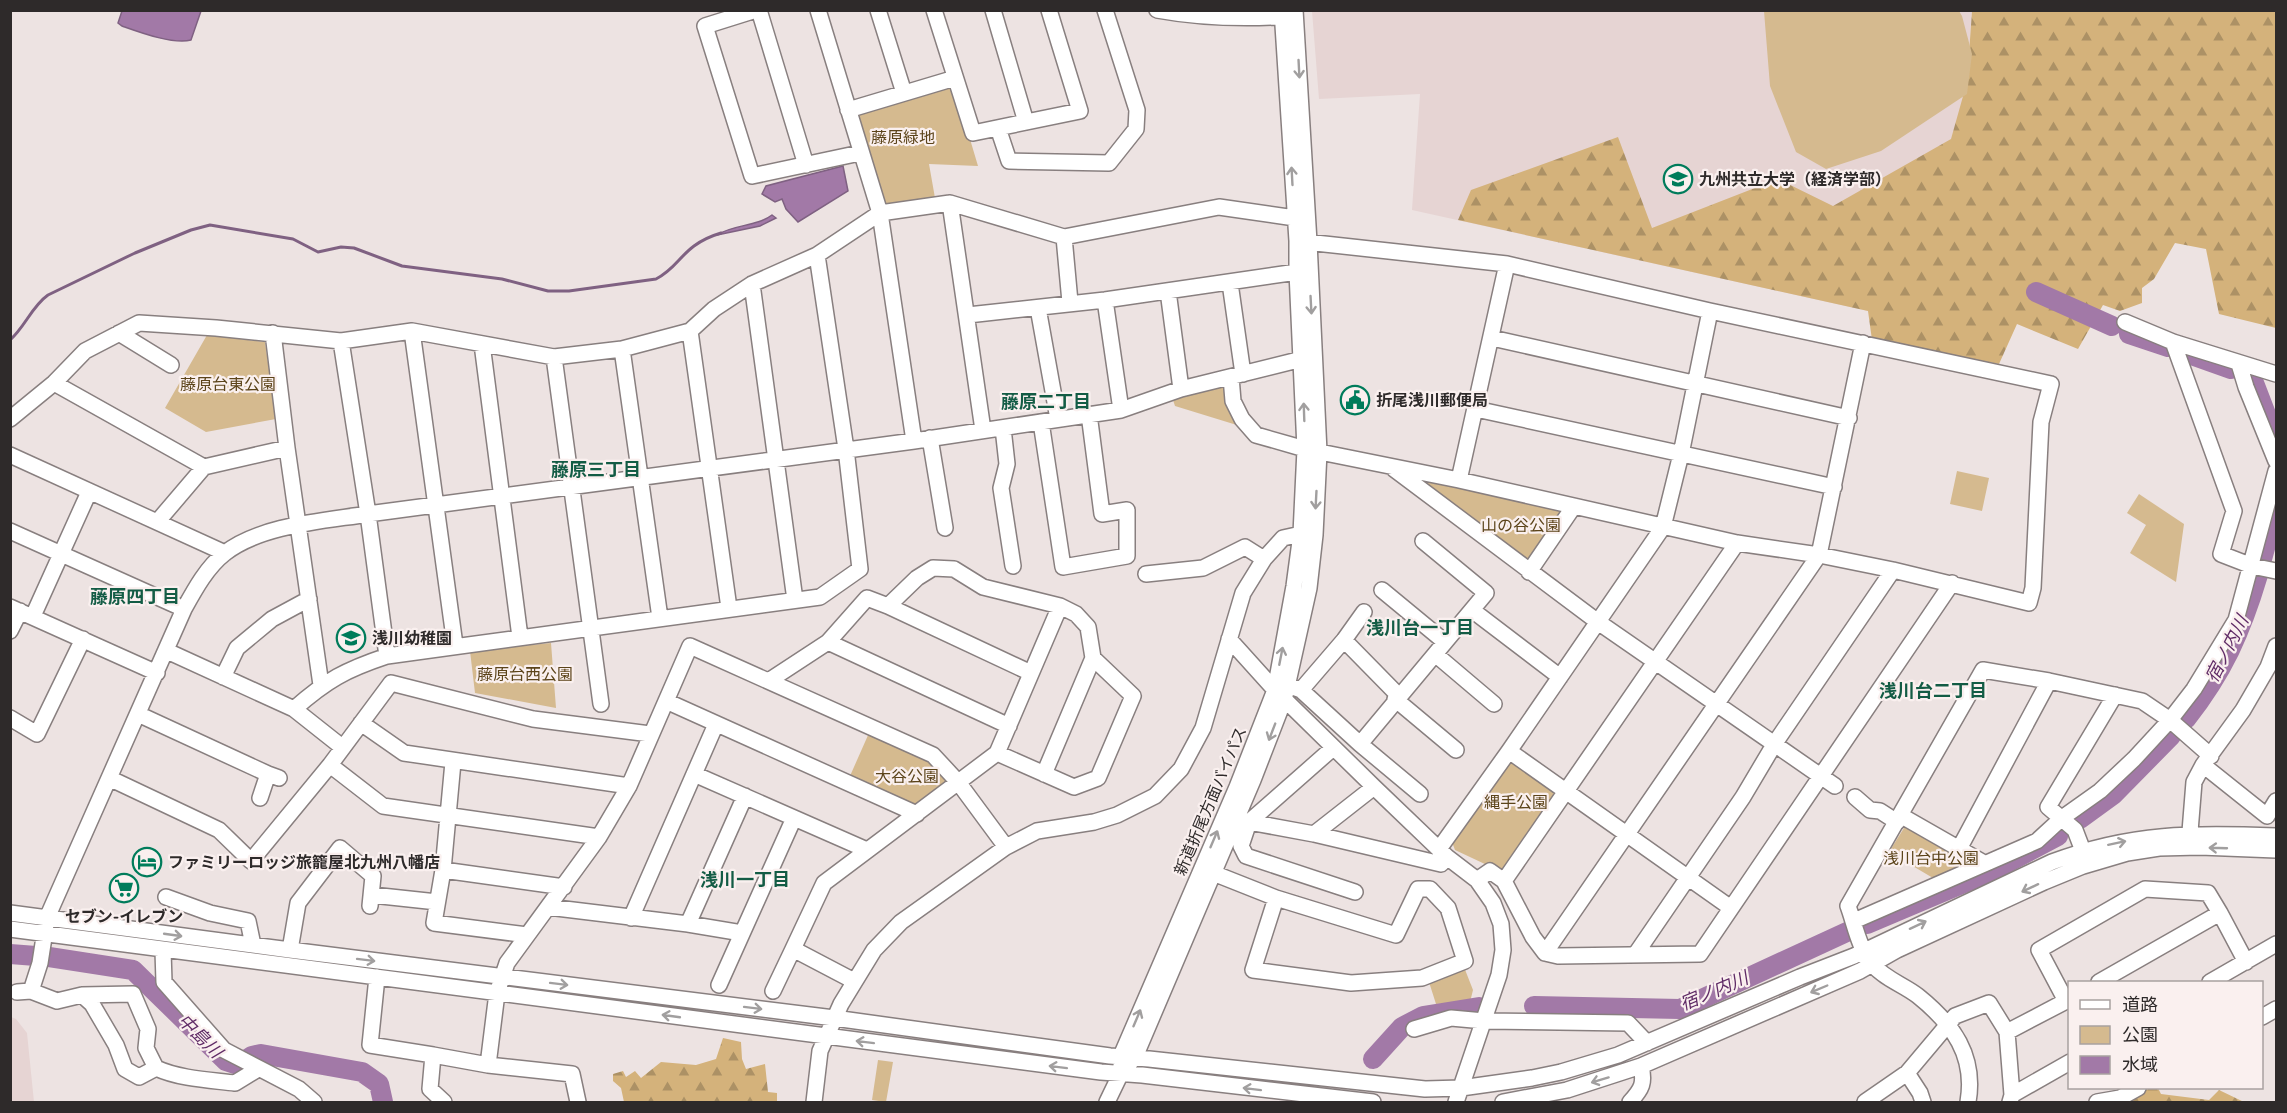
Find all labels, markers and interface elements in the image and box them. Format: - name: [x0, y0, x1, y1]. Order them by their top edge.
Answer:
- one-way arrow: [1294, 58, 1305, 78]
- park label: 藤原緑地: [871, 128, 935, 148]
- school or university icon: 九州共立大学（経済学部）: [1662, 163, 1694, 195]
- one-way arrow: [1287, 166, 1298, 186]
- place label: 九州共立大学（経済学部）: [1699, 170, 1891, 190]
- one-way arrow: [1306, 295, 1317, 315]
- park label: 藤原台東公園: [180, 375, 276, 395]
- public building icon: 折尾浅川郵便局: [1339, 384, 1371, 416]
- district label: 藤原二丁目: [1001, 391, 1091, 413]
- place label: 折尾浅川郵便局: [1376, 391, 1488, 411]
- one-way arrow: [1298, 403, 1309, 423]
- district label: 藤原三丁目: [551, 459, 641, 481]
- one-way arrow: [1311, 490, 1322, 510]
- park label: 山の谷公園: [1481, 516, 1561, 536]
- district label: 藤原四丁目: [90, 586, 180, 608]
- water label: 宿ノ内川: [2201, 610, 2254, 686]
- district label: 浅川台一丁目: [1366, 617, 1474, 639]
- school or university icon: 浅川幼稚園: [335, 622, 367, 654]
- place label: 浅川幼稚園: [372, 629, 452, 649]
- one-way arrow: [1276, 647, 1287, 667]
- park label: 藤原台西公園: [477, 665, 573, 685]
- district label: 浅川台二丁目: [1879, 680, 1987, 702]
- one-way arrow: [1266, 722, 1277, 741]
- street label: 新道折尾方面バイパス: [1171, 724, 1251, 879]
- park label: 大谷公園: [875, 767, 939, 787]
- park label: 縄手公園: [1484, 793, 1548, 813]
- one-way arrow: [1209, 830, 1220, 848]
- one-way arrow: [2107, 836, 2126, 848]
- one-way arrow: [2209, 842, 2229, 853]
- hotel icon: ファミリーロッジ旅籠屋北九州八幡店: [131, 846, 163, 878]
- park label: 浅川台中公園: [1883, 849, 1979, 869]
- place label: ファミリーロッジ旅籠屋北九州八幡店: [168, 853, 440, 873]
- district label: 浅川一丁目: [700, 869, 790, 891]
- supermarket icon: セブン-イレブン: [108, 872, 140, 904]
- one-way arrow: [2021, 883, 2039, 894]
- place label: セブン-イレブン: [65, 907, 183, 927]
- one-way arrow: [1909, 919, 1927, 930]
- one-way arrow: [162, 929, 182, 940]
- one-way arrow: [355, 955, 375, 966]
- water label: 宿ノ内川: [1677, 966, 1753, 1015]
- one-way arrow: [549, 979, 569, 990]
- legend: [2068, 981, 2263, 1089]
- one-way arrow: [1810, 984, 1828, 995]
- text: 道路: [2122, 994, 2158, 1016]
- one-way arrow: [742, 1003, 762, 1014]
- water label: 中島川: [173, 1009, 228, 1064]
- one-way arrow: [1132, 1009, 1143, 1028]
- one-way arrow: [662, 1011, 682, 1022]
- text: 公園: [2122, 1024, 2158, 1046]
- one-way arrow: [855, 1036, 875, 1047]
- text: 水域: [2122, 1054, 2158, 1076]
- one-way arrow: [1049, 1061, 1069, 1072]
- one-way arrow: [1591, 1075, 1610, 1086]
- one-way arrow: [1242, 1083, 1262, 1094]

